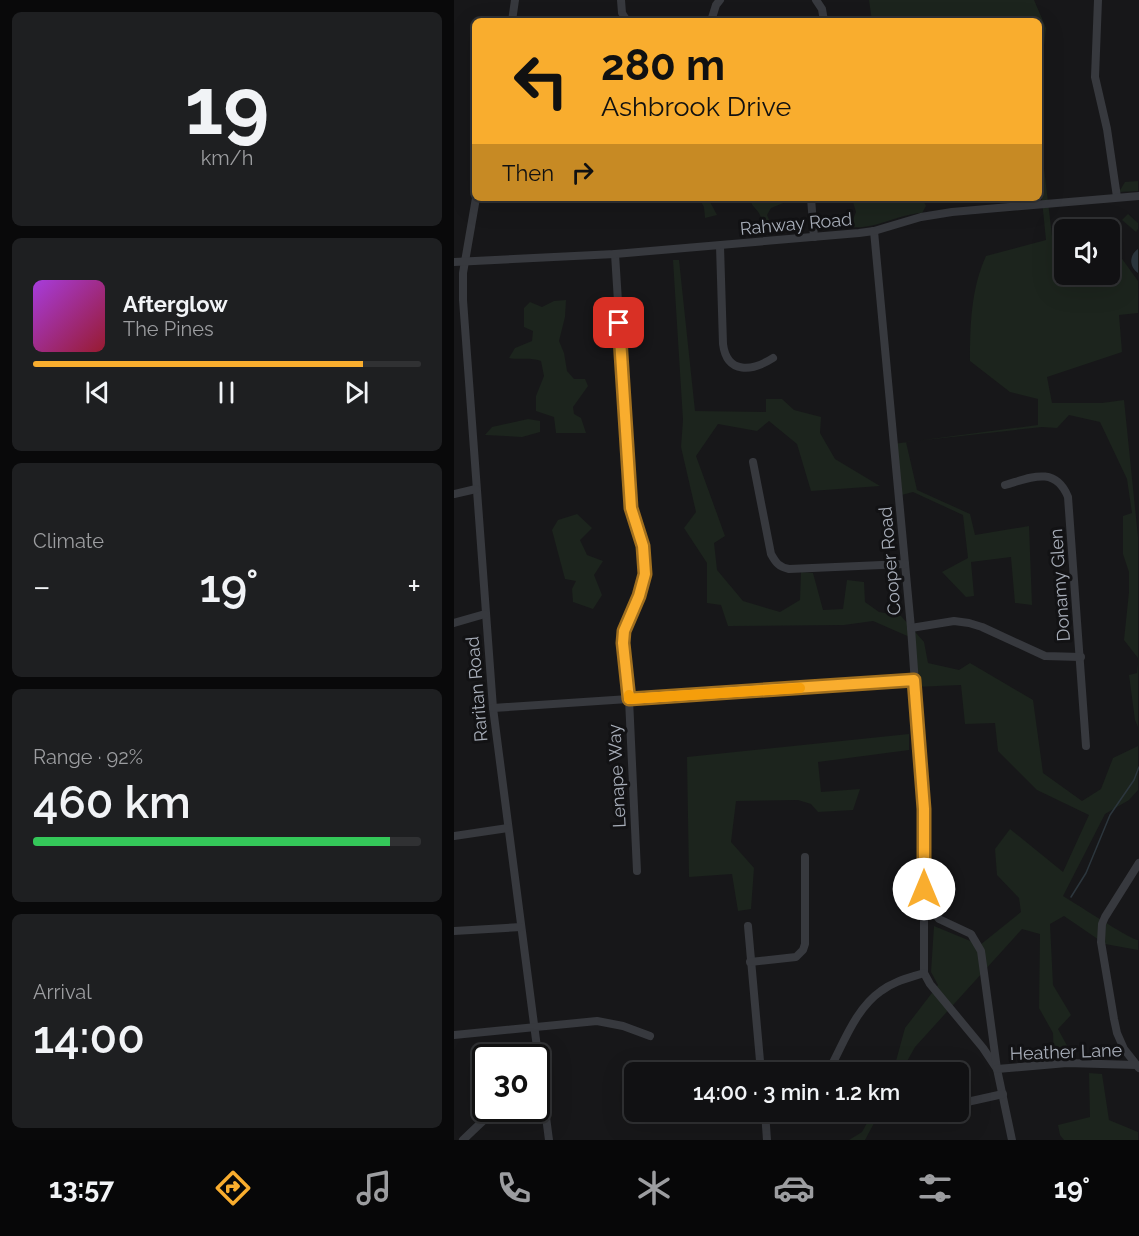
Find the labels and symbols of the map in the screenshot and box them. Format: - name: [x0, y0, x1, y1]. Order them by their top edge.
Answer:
- street label: Rahway Road: [739, 208, 853, 239]
- pin: [593, 297, 644, 348]
- street label: Cooper Road: [874, 506, 905, 616]
- street label: Donamy Glen: [1045, 528, 1074, 642]
- street label: Raritan Road: [461, 635, 492, 743]
- street label: Lenape Way: [603, 723, 630, 828]
- position arrow: [892, 857, 956, 921]
- street label: Heather Lane: [1009, 1039, 1123, 1064]
- speed limit sign: 30: [472, 1044, 550, 1122]

